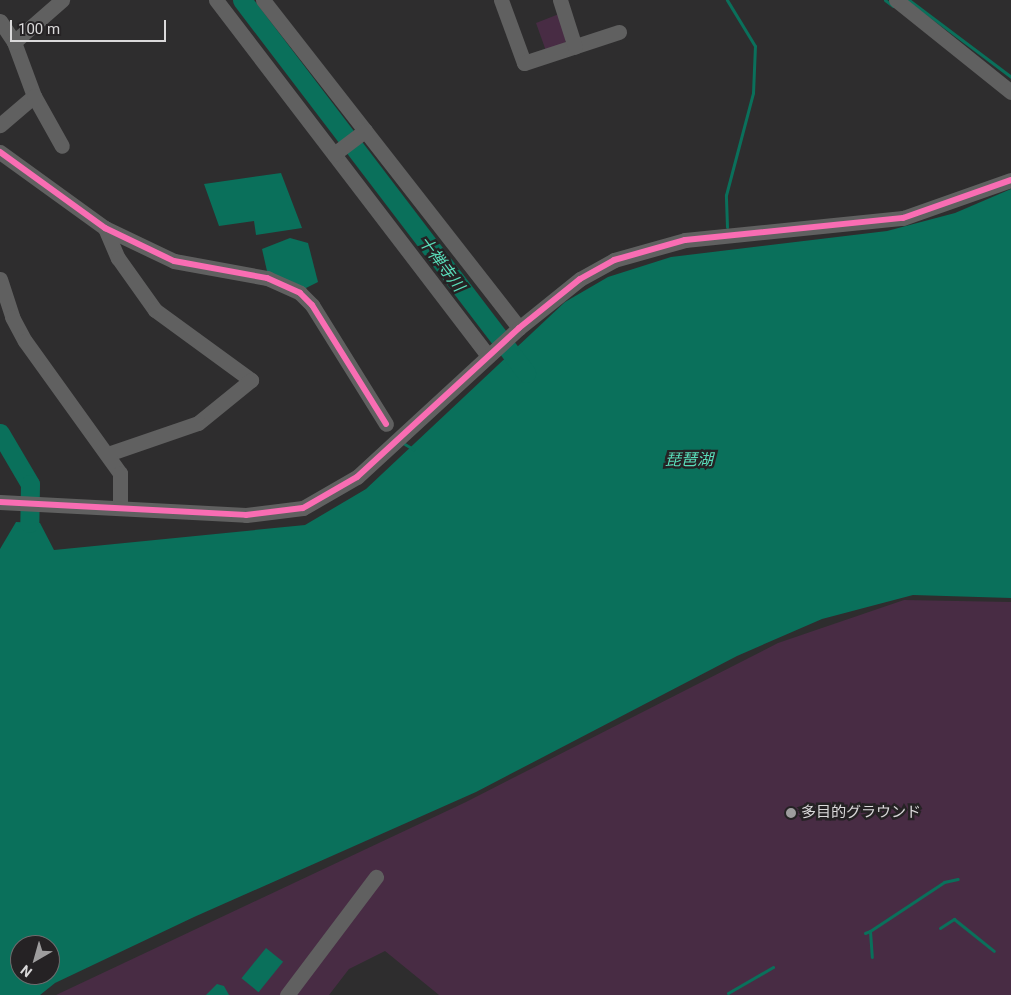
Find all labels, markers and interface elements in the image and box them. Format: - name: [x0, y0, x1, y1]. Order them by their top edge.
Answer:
- scale bar: [12, 10, 169, 42]
- text: 100 m: [18, 20, 60, 38]
- water label: 十禅寺川: [414, 233, 468, 295]
- water label: 琵琶湖: [665, 450, 713, 470]
- place label: 多目的グラウンド: [801, 804, 921, 822]
- marker: 多目的グラウンド: [785, 807, 797, 819]
- north arrow: [10, 935, 60, 985]
- text: N: [18, 962, 35, 980]

